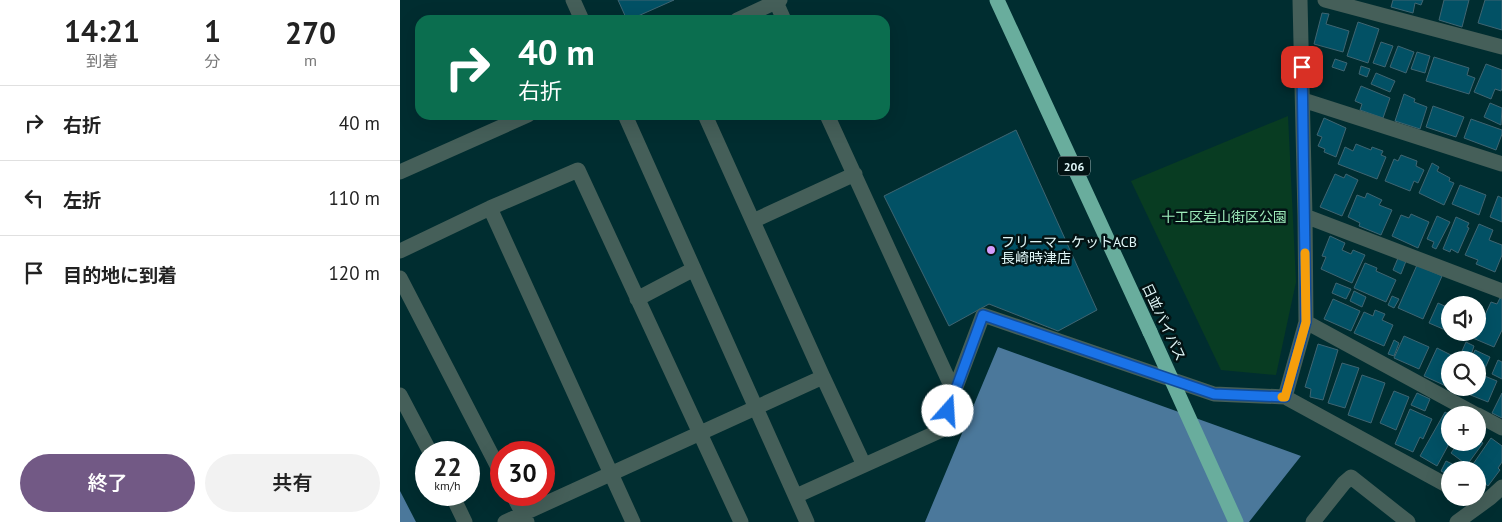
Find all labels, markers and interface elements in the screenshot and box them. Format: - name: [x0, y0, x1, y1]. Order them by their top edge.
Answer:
- text: 14:21: [64, 11, 140, 50]
- text: 1: [204, 11, 221, 50]
- text: 270: [285, 13, 336, 52]
- text: 40 m: [518, 29, 595, 75]
- icon: right: [435, 35, 500, 100]
- pin: [1281, 46, 1323, 88]
- text: m: [304, 50, 317, 70]
- text: 到着: [86, 51, 118, 71]
- text: 分: [205, 51, 221, 71]
- icon: arrive: [1288, 53, 1316, 81]
- text: 右折: [518, 77, 562, 105]
- icon: right: [20, 109, 48, 137]
- text: 40 m: [339, 111, 380, 135]
- text: 右折: [63, 113, 101, 137]
- road number: 206: [1058, 157, 1090, 176]
- icon: left: [20, 184, 48, 212]
- text: 110 m: [328, 186, 380, 210]
- text: 左折: [63, 188, 101, 212]
- park label: 十工区岩山街区公園: [1161, 208, 1287, 226]
- place label: フリーマーケットACB 長崎時津店: [1001, 233, 1137, 267]
- marker: フリーマーケットACB 長崎時津店: [985, 244, 997, 256]
- icon: arrive: [20, 259, 48, 287]
- text: 120 m: [328, 261, 380, 285]
- text: 目的地に到着: [63, 263, 177, 287]
- street label: 日並バイパス: [1138, 280, 1190, 364]
- map controls: [1441, 296, 1486, 506]
- button: sound: [1441, 296, 1486, 341]
- button: search: [1441, 351, 1486, 396]
- position arrow: [921, 384, 973, 436]
- button: +: [1441, 406, 1486, 451]
- speed limit sign: 30: [490, 441, 555, 506]
- text: 22: [433, 451, 462, 483]
- button: 終了: [20, 454, 195, 512]
- button: 共有: [205, 454, 380, 512]
- button: −: [1441, 461, 1486, 506]
- text: km/h: [434, 478, 461, 493]

